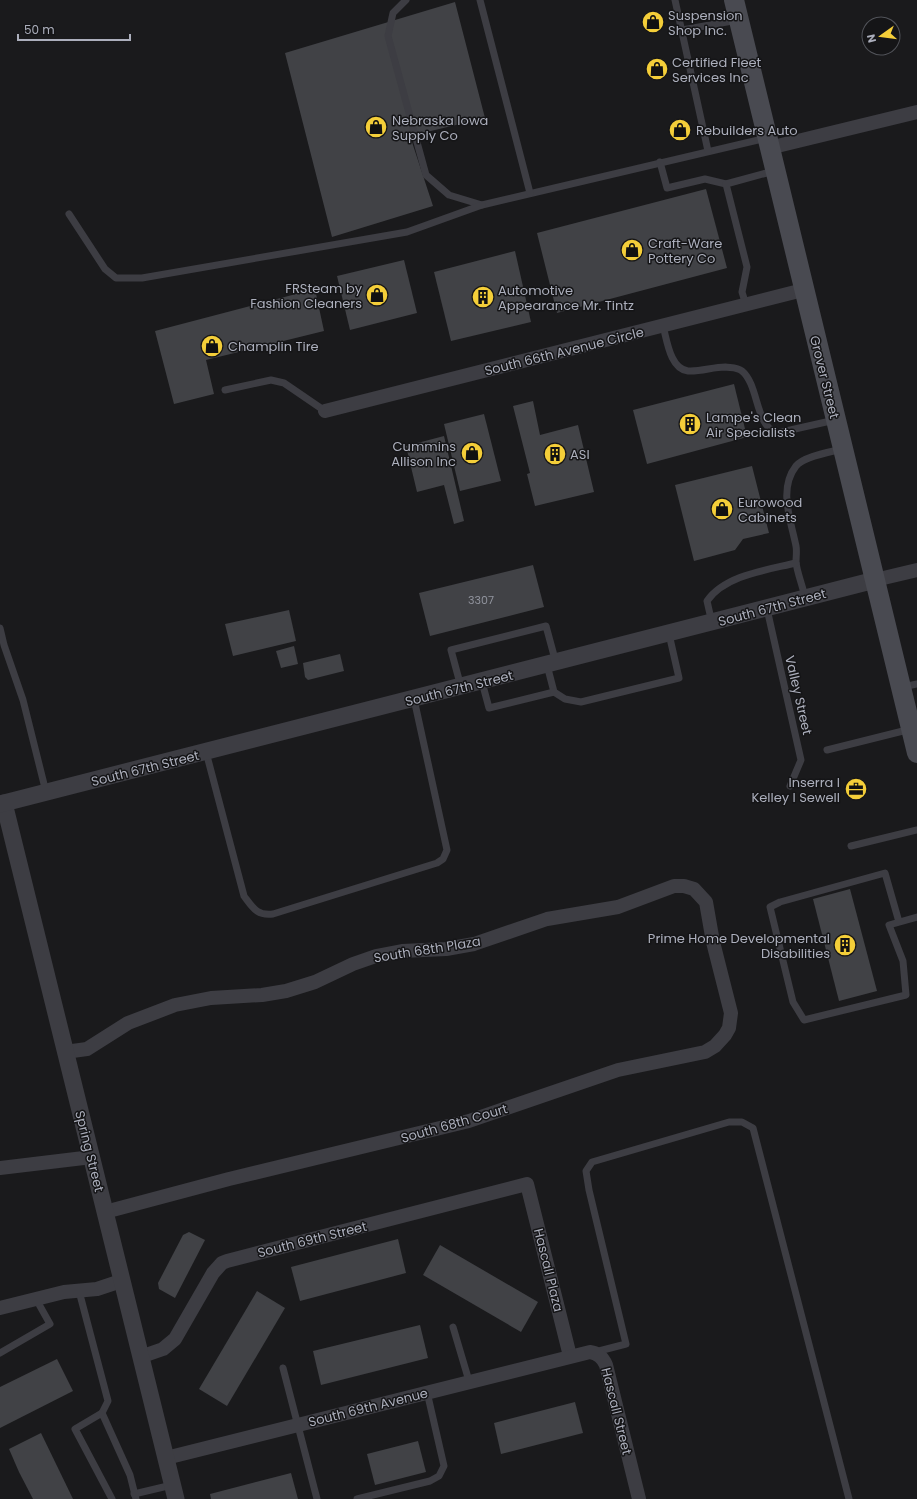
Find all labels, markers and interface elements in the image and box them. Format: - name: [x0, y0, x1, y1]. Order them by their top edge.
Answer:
- place label: Suspension Shop Inc.: [668, 6, 743, 40]
- shop icon: Suspension Shop Inc.: [640, 9, 666, 35]
- scale bar: [18, 16, 130, 42]
- north arrow: [861, 16, 901, 56]
- text: 50 m: [24, 21, 55, 38]
- text: N: [863, 32, 880, 44]
- place label: Certified Fleet Services Inc: [672, 53, 762, 87]
- shop icon: Certified Fleet Services Inc: [644, 56, 670, 82]
- place label: Nebraska Iowa Supply Co: [392, 111, 488, 145]
- shop icon: Nebraska Iowa Supply Co: [363, 114, 389, 140]
- shop icon: Rebuilders Auto: [667, 117, 693, 143]
- place label: Rebuilders Auto: [696, 121, 798, 140]
- place label: Craft-Ware Pottery Co: [648, 234, 722, 268]
- shop icon: Craft-Ware Pottery Co: [619, 237, 645, 263]
- place label: FRSteam by Fashion Cleaners: [250, 279, 363, 313]
- place label: Automotive Appearance Mr. Tintz: [498, 281, 634, 315]
- shop icon: FRSteam by Fashion Cleaners: [364, 282, 390, 308]
- building icon: Automotive Appearance Mr. Tintz: [470, 284, 496, 310]
- street label: South 66th Avenue Circle: [483, 323, 646, 380]
- shop icon: Champlin Tire: [199, 333, 225, 359]
- street label: Grover Street: [805, 334, 844, 421]
- place label: Champlin Tire: [228, 337, 319, 356]
- place label: Lampe's Clean Air Specialists: [706, 408, 801, 442]
- building icon: Lampe's Clean Air Specialists: [677, 411, 703, 437]
- place label: Cummins Allison Inc: [391, 437, 456, 471]
- shop icon: Cummins Allison Inc: [459, 440, 485, 466]
- building icon: ASI: [542, 441, 568, 467]
- place label: ASI: [570, 445, 590, 464]
- place label: Eurowood Cabinets: [738, 493, 802, 527]
- shop icon: Eurowood Cabinets: [709, 496, 735, 522]
- street label: South 67th Street: [716, 584, 828, 631]
- house number: 3307: [468, 592, 494, 608]
- street label: Valley Street: [780, 654, 817, 737]
- street label: South 67th Street: [403, 666, 515, 711]
- street label: South 67th Street: [89, 746, 201, 791]
- place label: Inserra l Kelley l Sewell: [751, 773, 840, 807]
- office icon: Inserra l Kelley l Sewell: [843, 776, 869, 802]
- place label: Prime Home Developmental Disabilities: [648, 929, 830, 963]
- street label: South 68th Plaza: [372, 932, 482, 967]
- building icon: Prime Home Developmental Disabilities: [832, 932, 858, 958]
- street label: South 68th Court: [399, 1099, 510, 1148]
- street label: Spring Street: [70, 1109, 109, 1194]
- street label: South 69th Street: [256, 1217, 369, 1262]
- street label: Hascall Plaza: [529, 1226, 568, 1314]
- street label: Hascall Street: [597, 1366, 637, 1457]
- street label: South 69th Avenue: [306, 1383, 430, 1432]

